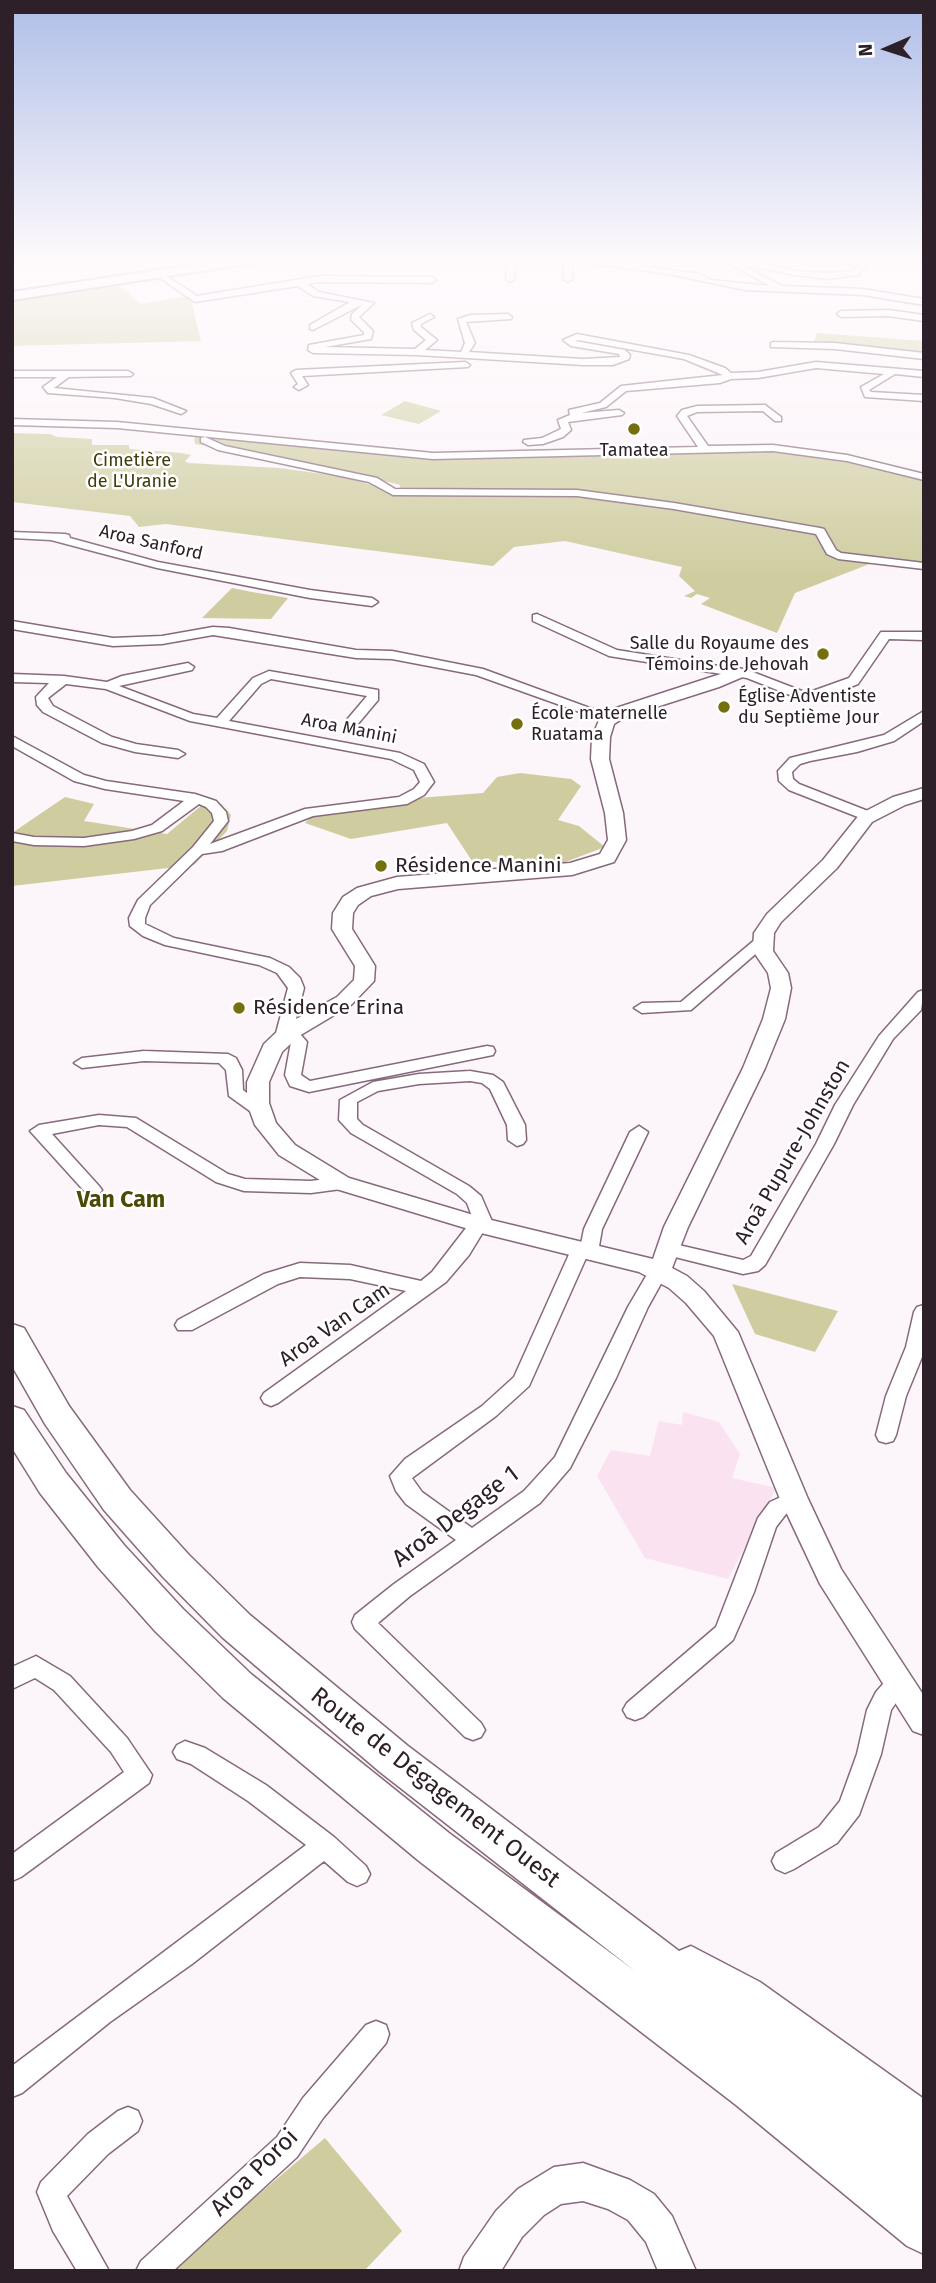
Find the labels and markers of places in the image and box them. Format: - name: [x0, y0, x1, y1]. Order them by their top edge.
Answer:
- marker: Tamatea: [626, 421, 642, 437]
- place label: Tamatea: [599, 440, 669, 462]
- place label: Salle du Royaume des Témoins de Jehovah: [630, 633, 809, 676]
- marker: Salle du Royaume des Témoins de Jehovah: [815, 646, 831, 662]
- place label: Église Adventiste du Septième Jour: [738, 686, 879, 728]
- marker: Église Adventiste du Septième Jour: [716, 699, 732, 715]
- place label: École maternelle Ruatama: [531, 703, 668, 746]
- marker: École maternelle Ruatama: [509, 716, 525, 732]
- place label: Résidence Manini: [395, 853, 562, 879]
- marker: Résidence Manini: [373, 858, 389, 874]
- place label: Résidence Erina: [253, 995, 404, 1021]
- marker: Résidence Erina: [231, 1000, 247, 1016]

